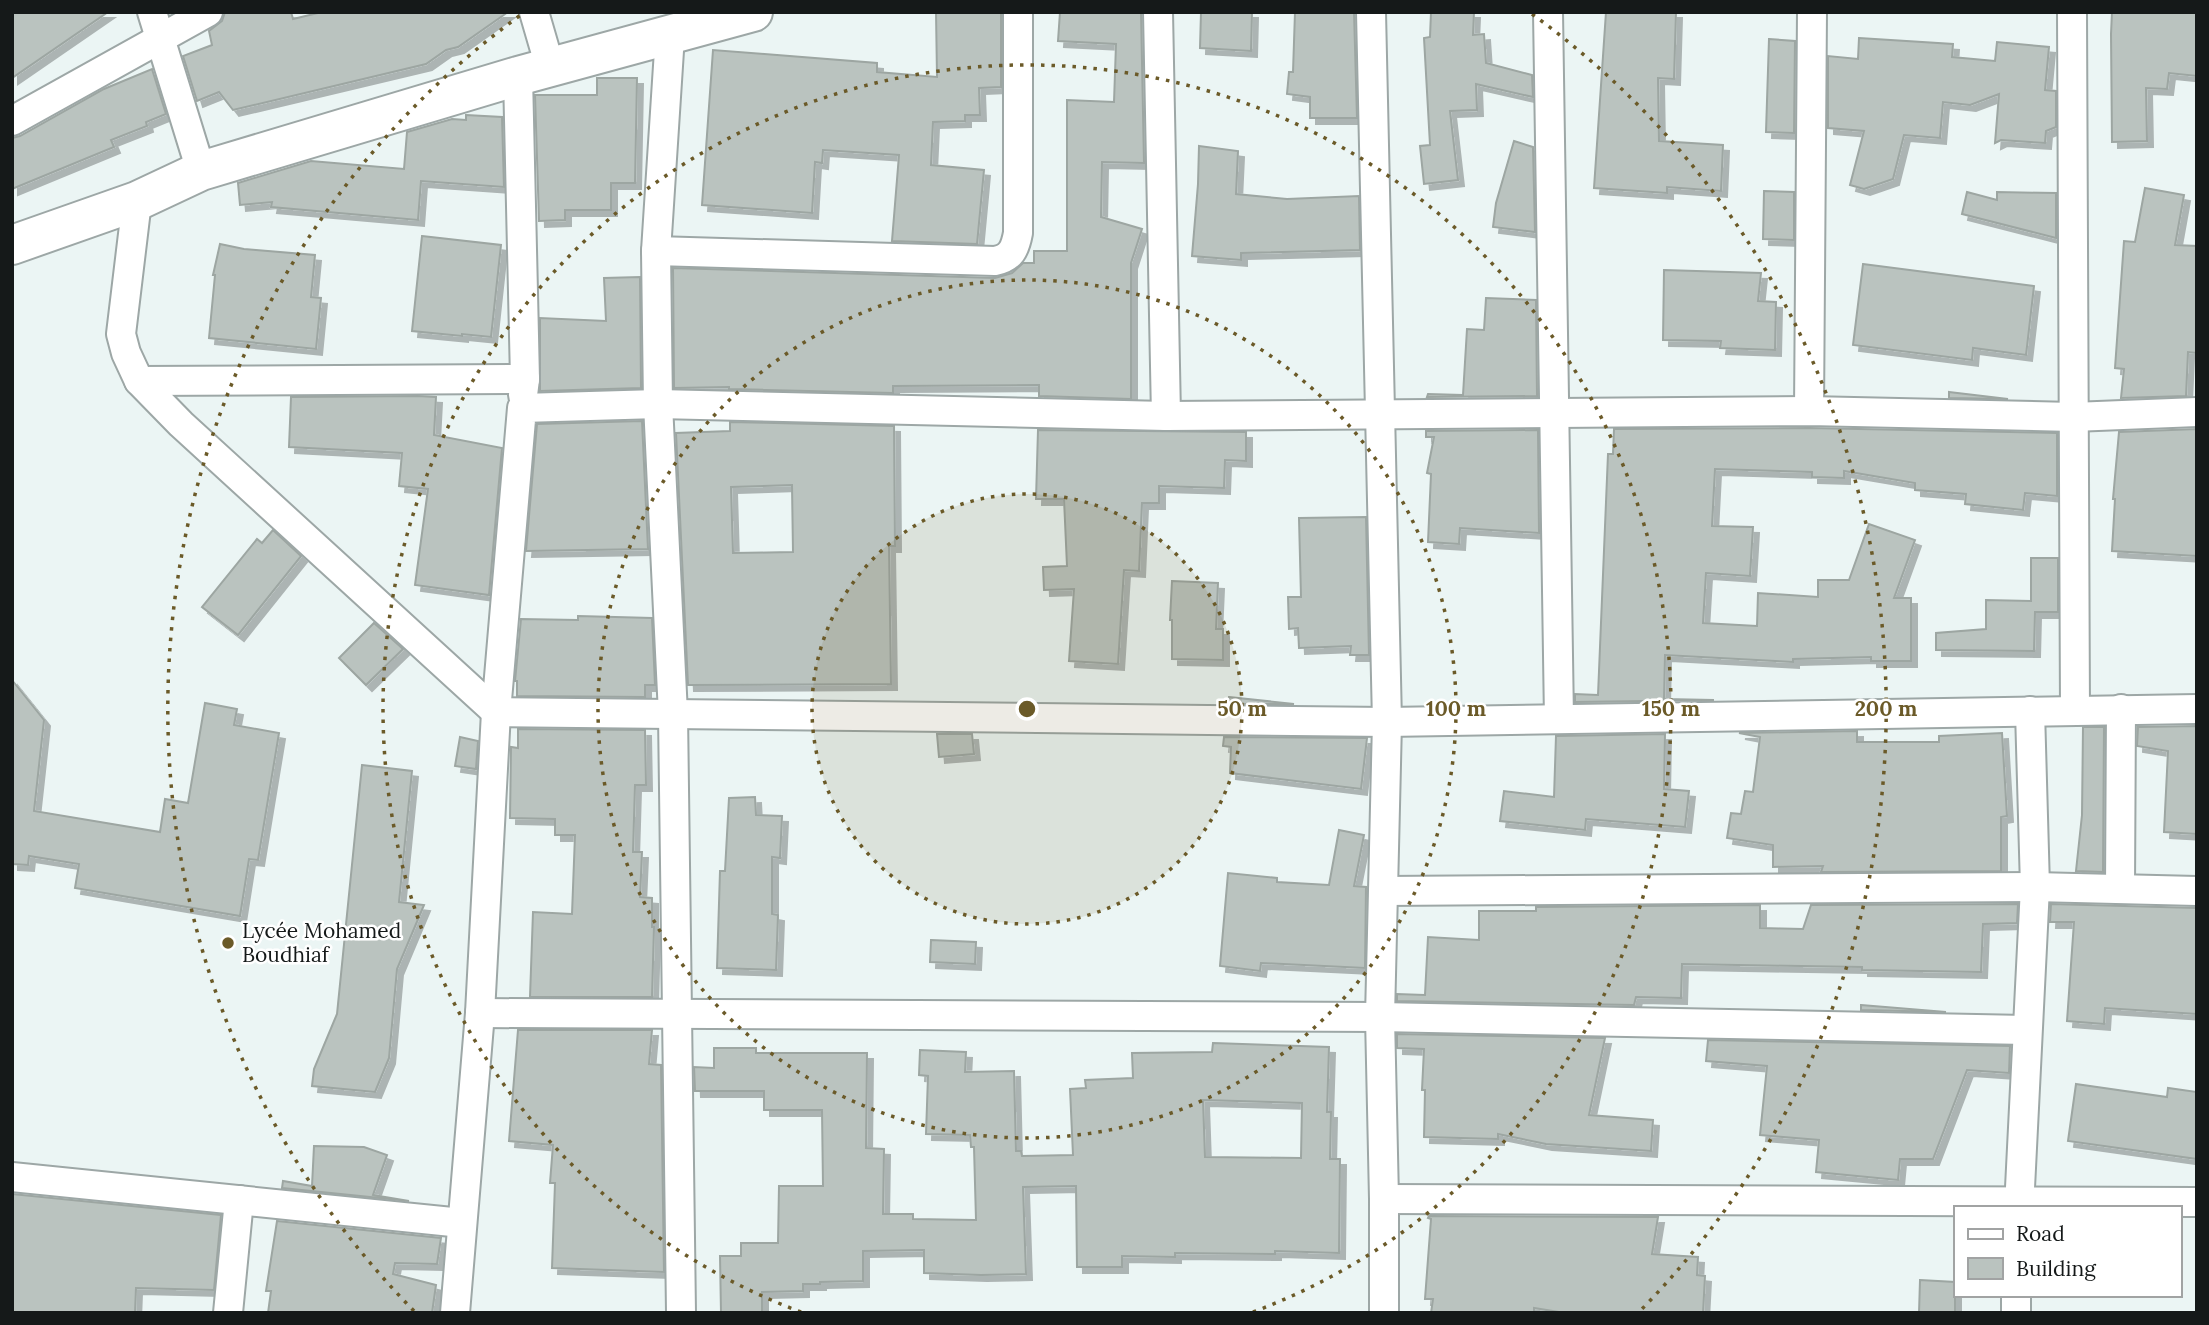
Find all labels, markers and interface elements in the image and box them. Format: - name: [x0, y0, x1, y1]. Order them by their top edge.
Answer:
- text: 50 m: [1217, 695, 1267, 722]
- text: 100 m: [1426, 695, 1486, 722]
- text: 150 m: [1642, 695, 1700, 722]
- text: 200 m: [1855, 695, 1917, 722]
- centre of rings: [1015, 697, 1039, 721]
- place label: Lycée Mohamed Boudhiaf: [242, 917, 401, 968]
- marker: Lycée Mohamed Boudhiaf: [220, 935, 236, 951]
- legend: [1954, 1206, 2181, 1297]
- text: Road: [2016, 1220, 2065, 1247]
- text: Building: [2016, 1255, 2096, 1282]

